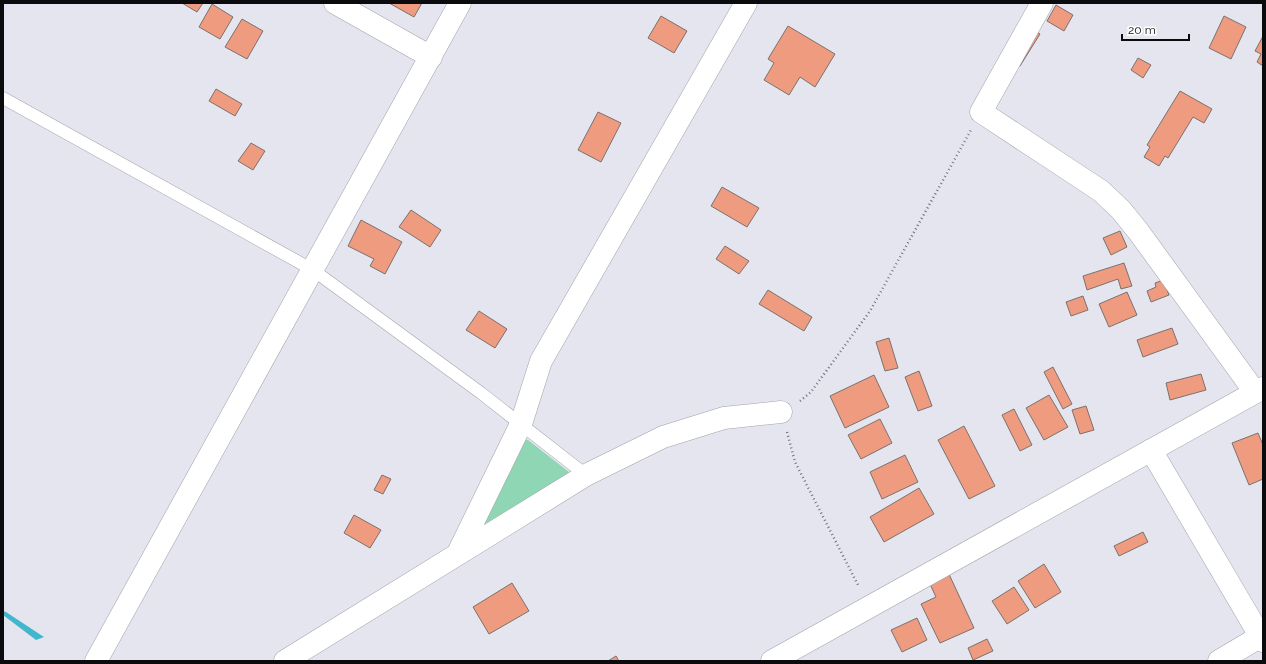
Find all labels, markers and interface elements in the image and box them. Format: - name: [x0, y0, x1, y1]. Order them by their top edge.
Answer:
- scale bar: [1122, 16, 1189, 42]
- text: 20 m: [1128, 23, 1156, 37]

